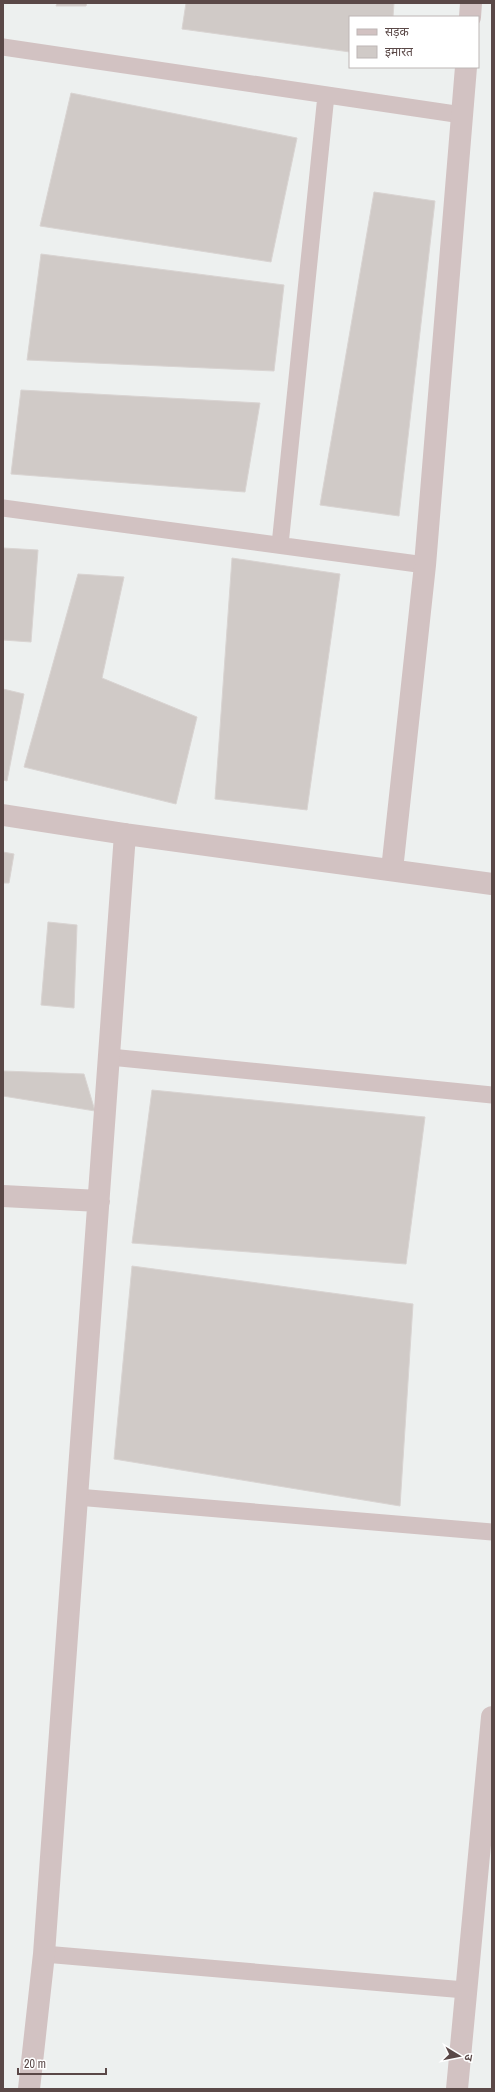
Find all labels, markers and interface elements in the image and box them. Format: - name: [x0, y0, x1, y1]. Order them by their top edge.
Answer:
- legend: [349, 16, 479, 68]
- text: सड़क: [385, 24, 410, 40]
- text: इमारत: [385, 44, 414, 60]
- north arrow: [439, 2036, 479, 2076]
- scale bar: [18, 2050, 106, 2076]
- text: उ: [461, 2053, 476, 2063]
- text: 20 m: [24, 2056, 46, 2072]

